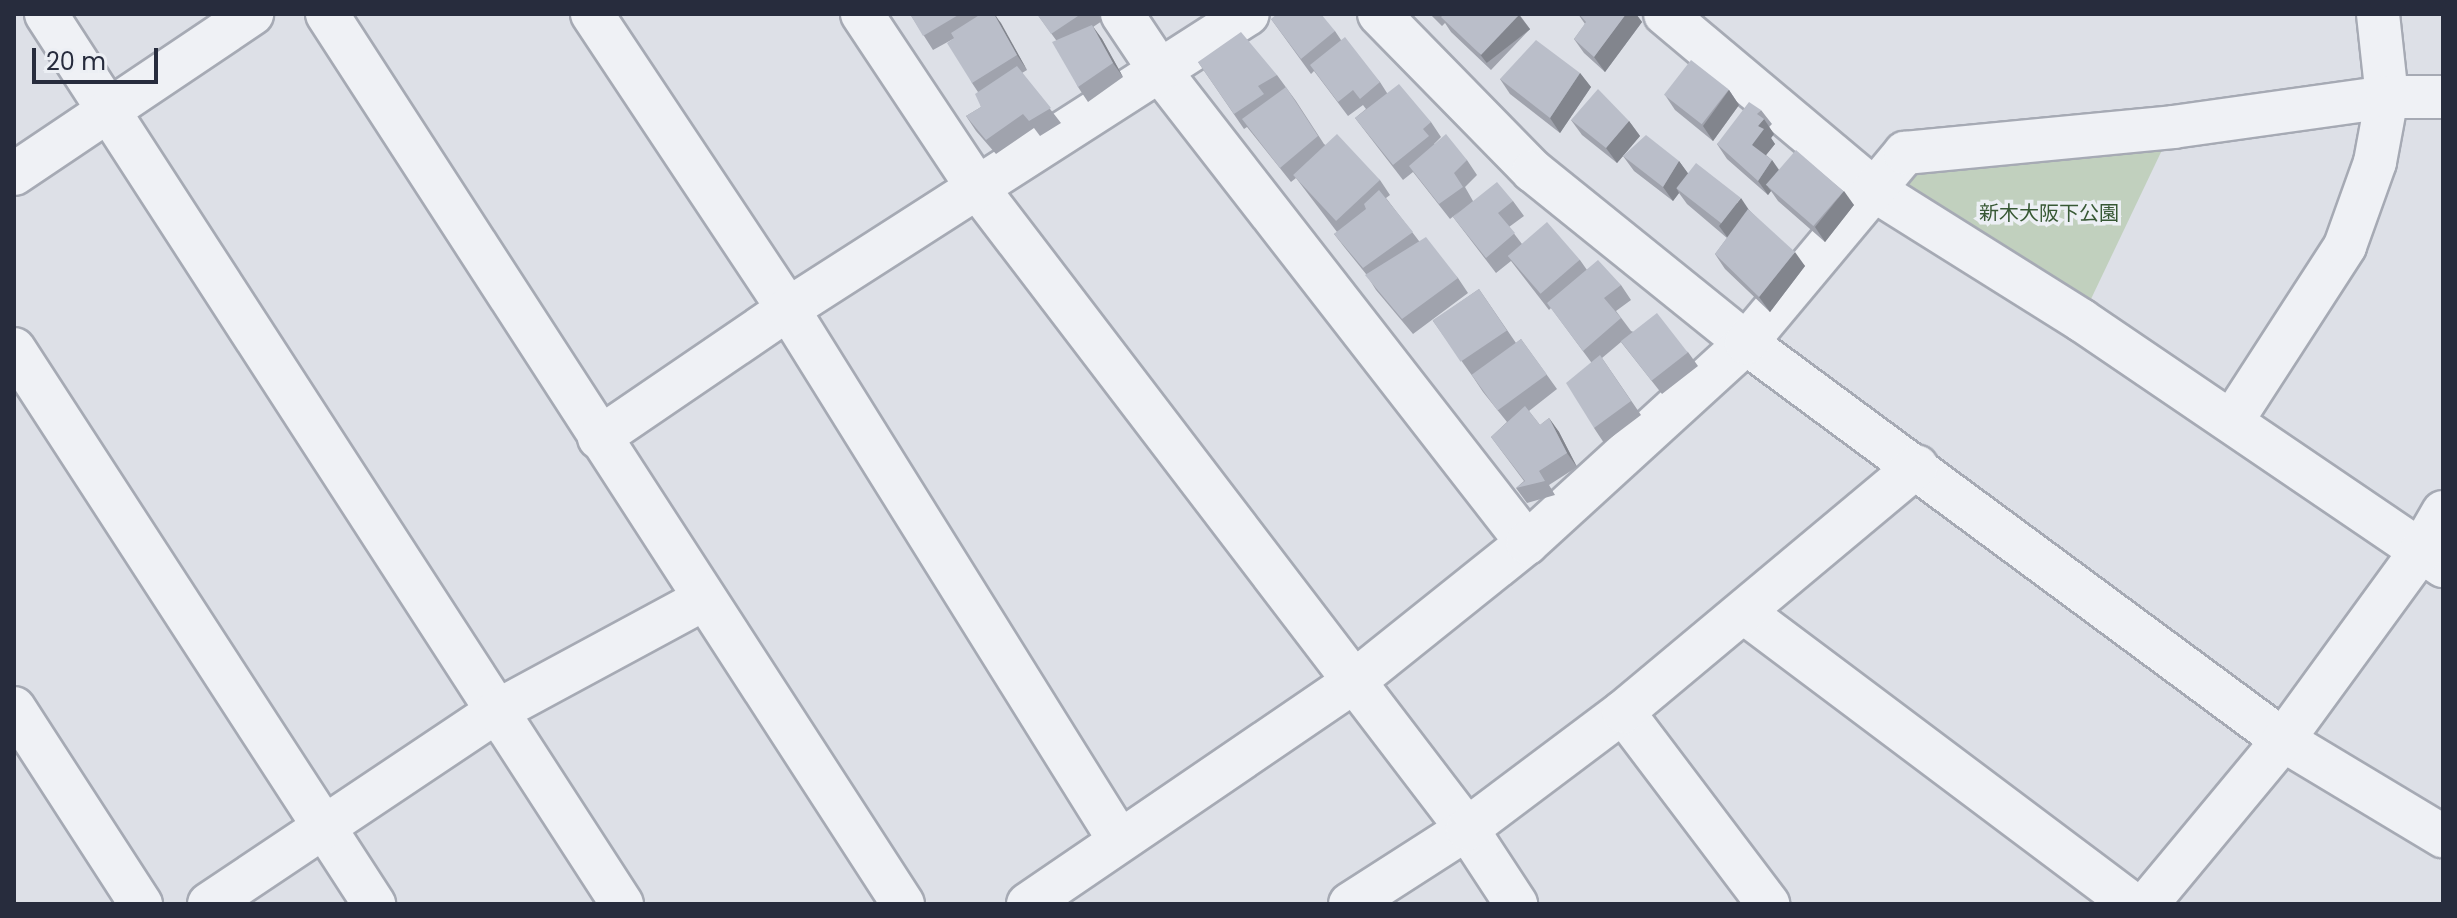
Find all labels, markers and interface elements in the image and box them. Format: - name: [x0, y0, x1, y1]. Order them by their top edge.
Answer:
- scale bar: [36, 32, 162, 82]
- text: 20 m: [46, 45, 106, 78]
- park label: 新木大阪下公園: [1979, 201, 2119, 225]

